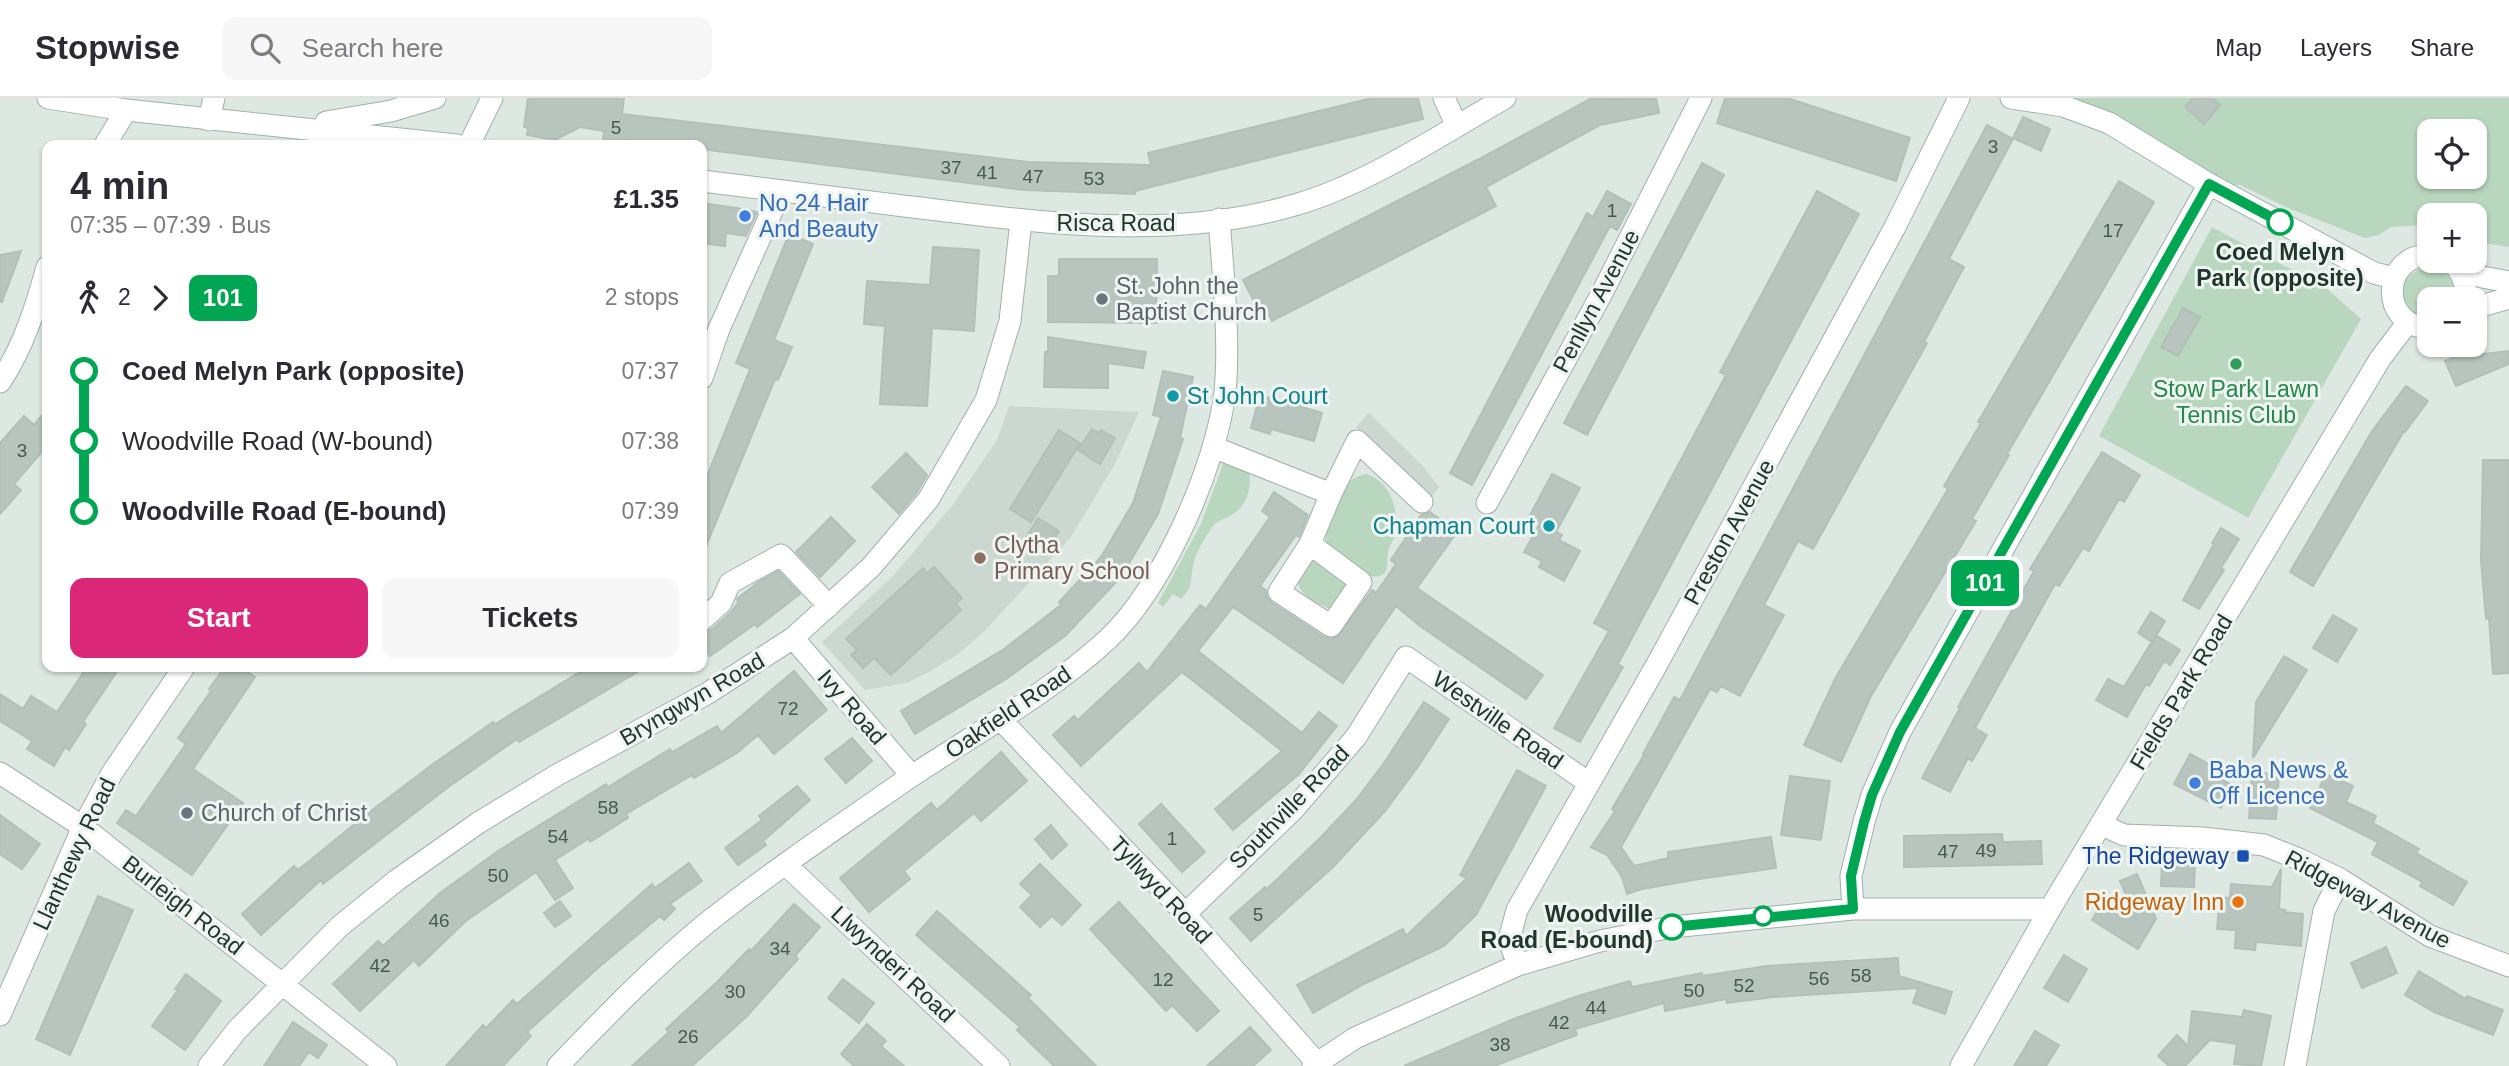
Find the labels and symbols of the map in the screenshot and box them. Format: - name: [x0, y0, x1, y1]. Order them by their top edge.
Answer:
- house number: 5: [611, 117, 621, 138]
- house number: 3: [1988, 136, 1998, 157]
- house number: 37: [940, 157, 962, 178]
- house number: 41: [976, 162, 998, 183]
- house number: 47: [1022, 166, 1044, 187]
- house number: 53: [1083, 168, 1105, 189]
- place label: No 24 Hair And Beauty: [759, 190, 878, 242]
- house number: 1: [1607, 200, 1617, 221]
- marker: No 24 Hair And Beauty: [737, 208, 753, 224]
- marker: Coed Melyn Park (opposite): [2267, 209, 2293, 235]
- street label: Risca Road: [1057, 210, 1175, 236]
- house number: 17: [2102, 220, 2124, 241]
- street label: Penllyn Avenue: [1547, 225, 1645, 377]
- place label: Coed Melyn Park (opposite): [2196, 239, 2364, 291]
- place label: St. John the Baptist Church: [1116, 273, 1267, 325]
- marker: St. John the Baptist Church: [1094, 291, 1110, 307]
- marker: Stow Park Lawn Tennis Club: [2228, 356, 2244, 372]
- place label: Stow Park Lawn Tennis Club: [2153, 376, 2319, 428]
- place label: St John Court: [1187, 383, 1328, 409]
- marker: St John Court: [1165, 388, 1181, 404]
- house number: 3: [17, 440, 27, 461]
- street label: Preston Avenue: [1678, 455, 1780, 609]
- place label: Chapman Court: [1373, 513, 1536, 539]
- marker: Chapman Court: [1541, 518, 1557, 534]
- place label: Clytha Primary School: [994, 532, 1150, 584]
- marker: Clytha Primary School: [972, 550, 988, 566]
- line badge: 101: [1945, 560, 2025, 606]
- street label: Fields Park Road: [2124, 610, 2238, 774]
- street label: Bryngwyn Road: [615, 647, 769, 751]
- street label: Oakfield Road: [940, 660, 1076, 764]
- street label: Ivy Road: [812, 664, 892, 750]
- street label: Westville Road: [1428, 665, 1568, 775]
- house number: 72: [777, 698, 799, 719]
- street label: Southville Road: [1224, 740, 1354, 874]
- place label: Baba News & Off Licence: [2209, 757, 2348, 809]
- street label: Llanthewy Road: [27, 774, 121, 934]
- marker: Baba News & Off Licence: [2187, 775, 2203, 791]
- house number: 58: [597, 797, 619, 818]
- place label: Church of Christ: [201, 800, 368, 826]
- marker: Church of Christ: [179, 805, 195, 821]
- house number: 54: [547, 826, 569, 847]
- house number: 1: [1167, 828, 1177, 849]
- street label: Tyllwyd Road: [1105, 831, 1217, 949]
- house number: 49: [1975, 840, 1997, 861]
- house number: 47: [1937, 841, 1959, 862]
- place label: The Ridgeway: [2082, 843, 2229, 869]
- street label: Ridgeway Avenue: [2281, 844, 2455, 954]
- marker: The Ridgeway: [2235, 848, 2251, 864]
- street label: Burleigh Road: [118, 850, 248, 960]
- house number: 50: [487, 865, 509, 886]
- place label: Ridgeway Inn: [2085, 889, 2224, 915]
- marker: Ridgeway Inn: [2230, 894, 2246, 910]
- street label: Llwynderi Road: [826, 900, 960, 1028]
- place label: Woodville Road (E-bound): [1481, 901, 1653, 953]
- house number: 5: [1253, 904, 1263, 925]
- unlabelled marker: [1753, 906, 1773, 926]
- house number: 46: [428, 910, 450, 931]
- marker: Woodville Road (E-bound): [1659, 914, 1685, 940]
- house number: 34: [769, 938, 791, 959]
- house number: 42: [369, 955, 391, 976]
- house number: 58: [1850, 965, 1872, 986]
- house number: 56: [1808, 968, 1830, 989]
- house number: 12: [1152, 969, 1174, 990]
- house number: 52: [1733, 975, 1755, 996]
- house number: 50: [1683, 980, 1705, 1001]
- house number: 30: [724, 981, 746, 1002]
- house number: 44: [1585, 997, 1607, 1018]
- house number: 42: [1548, 1012, 1570, 1033]
- house number: 26: [677, 1026, 699, 1047]
- house number: 38: [1489, 1034, 1511, 1055]

